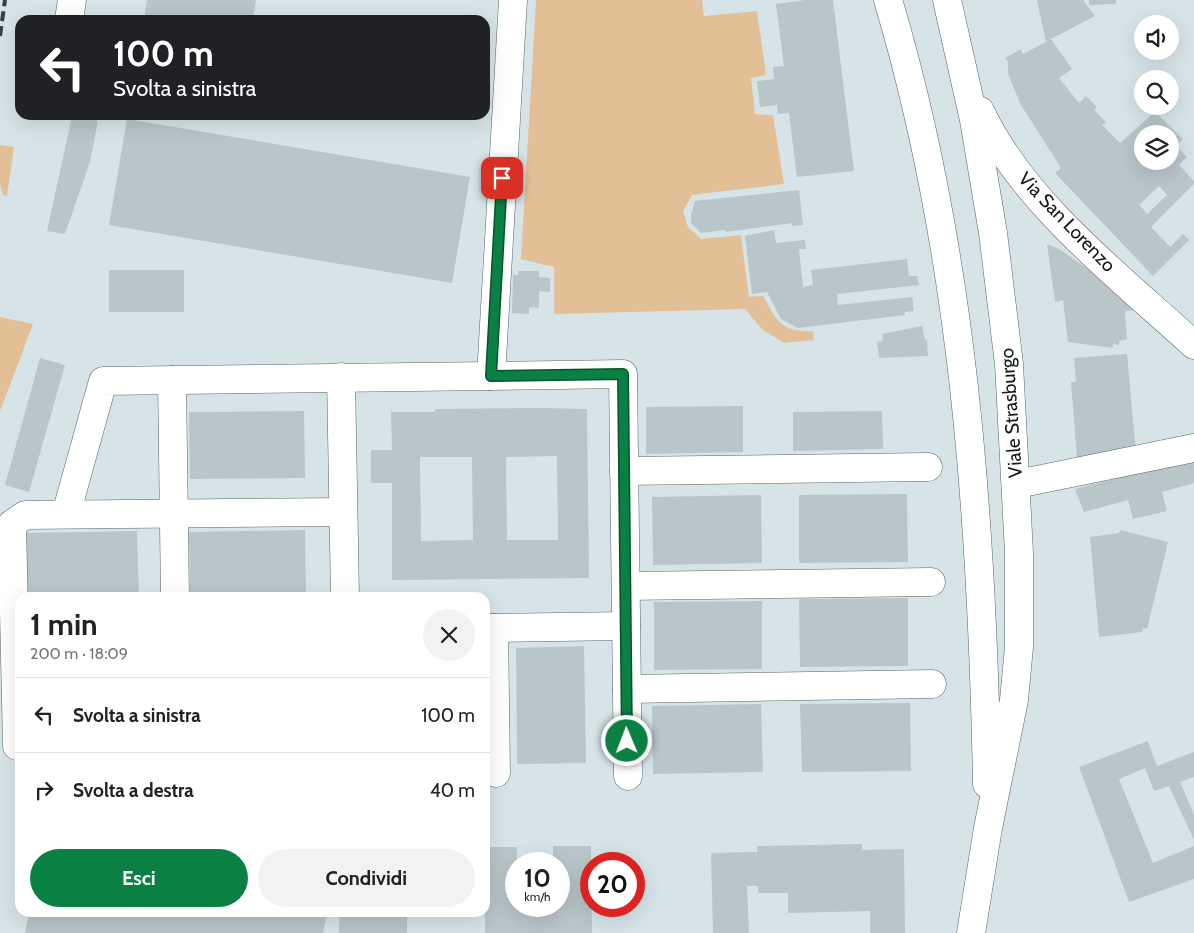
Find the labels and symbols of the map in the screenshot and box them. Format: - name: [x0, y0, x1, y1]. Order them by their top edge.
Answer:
- pin: [481, 157, 523, 199]
- street label: Via San Lorenzo: [1014, 167, 1120, 277]
- street label: Viale Strasburgo: [995, 347, 1027, 479]
- position arrow: [600, 714, 652, 766]
- speed limit sign: 20: [580, 852, 645, 917]

